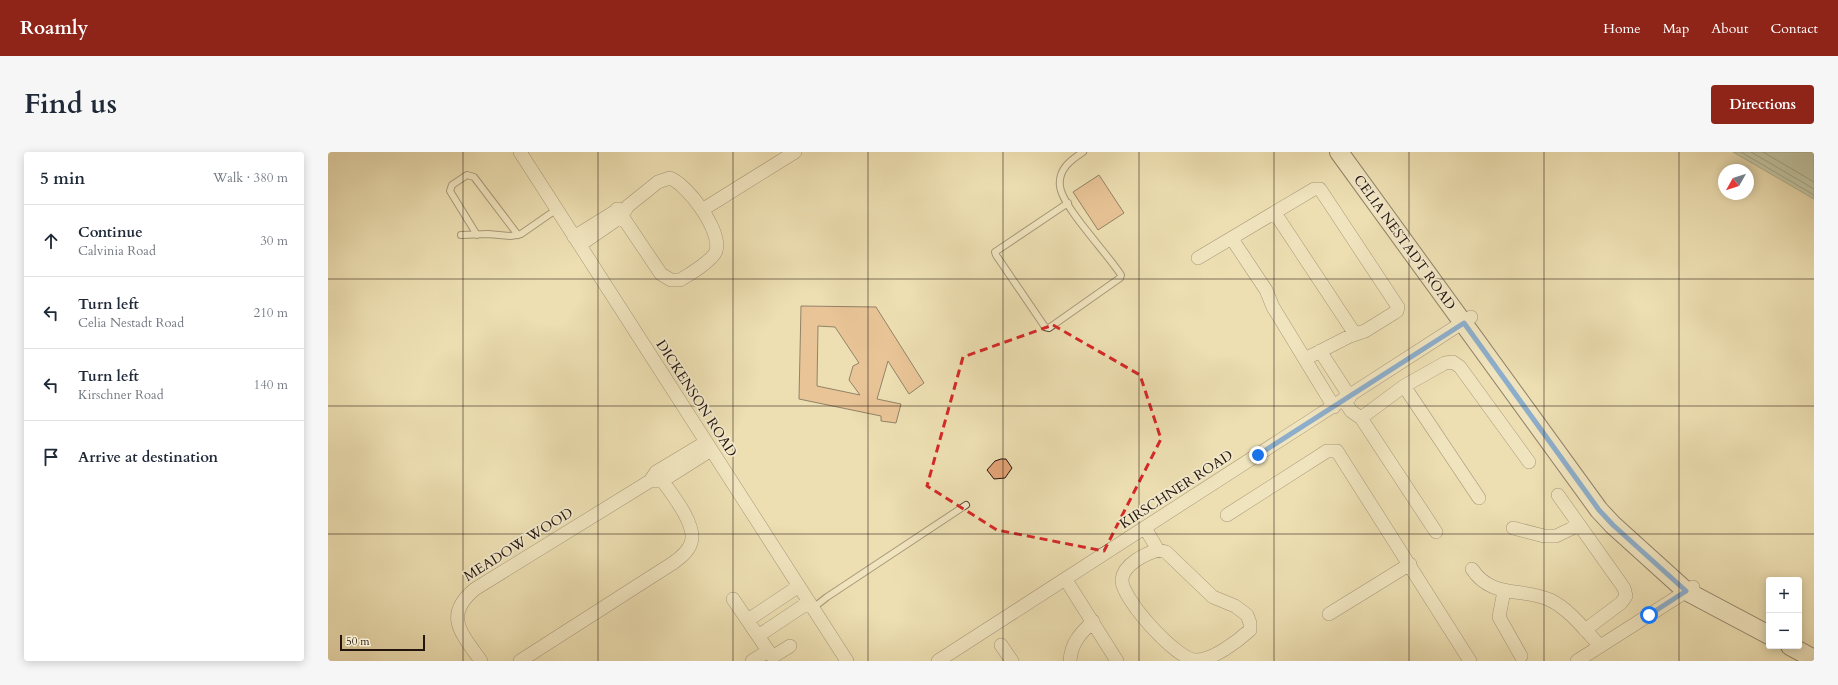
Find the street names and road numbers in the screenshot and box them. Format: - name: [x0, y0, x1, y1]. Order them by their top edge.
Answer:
- street label: CELIA NESTADT ROAD: [1349, 171, 1460, 314]
- street label: DICKENSON ROAD: [652, 336, 742, 460]
- street label: KIRSCHNER ROAD: [1116, 446, 1237, 533]
- street label: MEADOW WOOD: [460, 503, 577, 586]

